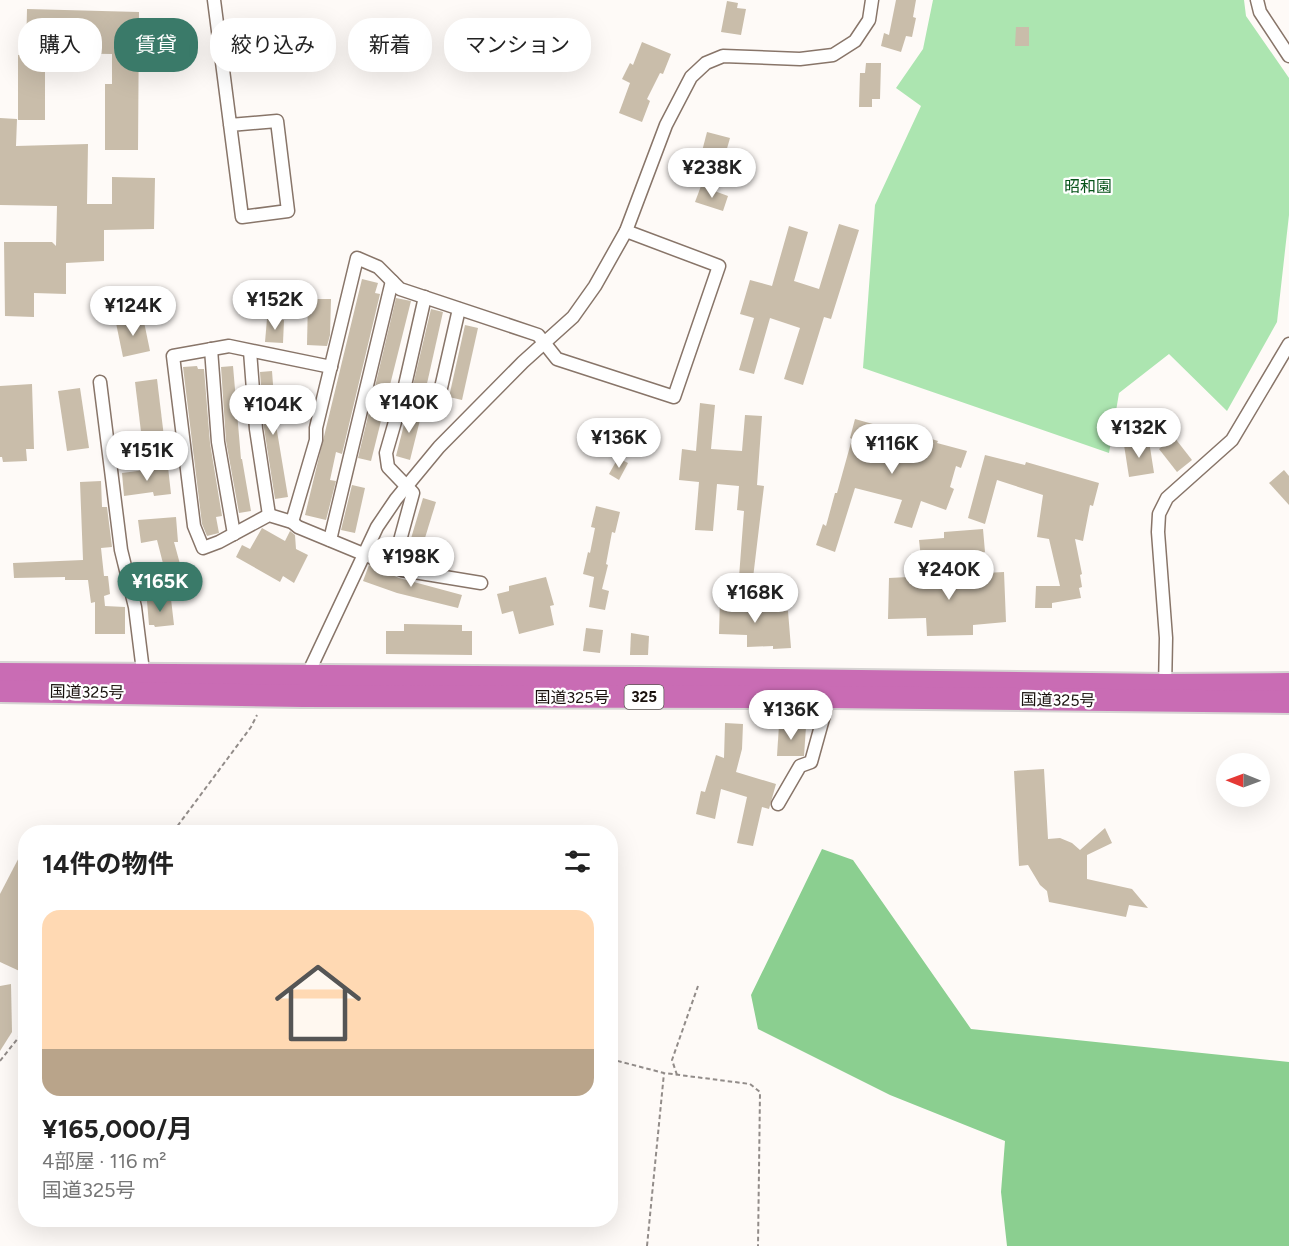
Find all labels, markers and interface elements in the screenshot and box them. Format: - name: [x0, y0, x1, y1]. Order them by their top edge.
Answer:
- chip: 購入: [18, 18, 102, 72]
- chip: 賃貸: [114, 18, 198, 72]
- chip: 絞り込み: [210, 18, 336, 72]
- chip: 新着: [348, 18, 432, 72]
- chip: マンション: [444, 18, 591, 72]
- pin: ¥238K: [670, 148, 754, 199]
- text: ¥238K: [682, 155, 742, 179]
- park label: 昭和園: [1064, 177, 1112, 196]
- pin: ¥152K: [233, 280, 317, 331]
- pin: ¥124K: [91, 286, 175, 337]
- text: ¥152K: [247, 287, 303, 311]
- text: ¥124K: [104, 293, 162, 317]
- pin: ¥140K: [367, 383, 451, 434]
- pin: ¥104K: [231, 385, 315, 436]
- text: ¥140K: [379, 390, 439, 414]
- text: ¥104K: [243, 392, 303, 416]
- pin: ¥132K: [1097, 408, 1181, 459]
- text: ¥132K: [1111, 415, 1167, 439]
- pin: ¥136K: [577, 418, 661, 469]
- pin: ¥116K: [850, 424, 934, 475]
- text: ¥136K: [591, 425, 647, 449]
- pin: ¥151K: [105, 431, 189, 482]
- text: ¥116K: [865, 431, 919, 455]
- text: ¥151K: [120, 438, 174, 462]
- pin: ¥198K: [369, 537, 453, 588]
- text: ¥198K: [382, 544, 440, 568]
- pin: ¥240K: [907, 550, 991, 601]
- text: ¥240K: [918, 557, 980, 581]
- pin: ¥165K: [118, 562, 202, 613]
- text: ¥165K: [132, 569, 188, 593]
- pin: ¥168K: [713, 573, 797, 624]
- text: ¥168K: [726, 580, 784, 604]
- street label: 国道325号: [49, 682, 125, 702]
- road number: 325: [624, 685, 664, 709]
- street label: 国道325号: [535, 688, 609, 707]
- pin: ¥136K: [749, 690, 833, 741]
- street label: 国道325号: [1020, 690, 1096, 710]
- text: ¥136K: [763, 697, 819, 721]
- north arrow: [1216, 753, 1270, 807]
- map controls: [1216, 753, 1270, 807]
- icon: filters: [561, 845, 594, 878]
- text: 14件の物件: [42, 848, 173, 880]
- icon: home: [264, 949, 372, 1057]
- text: ¥165,000/月: [42, 1113, 193, 1145]
- text: 4部屋 · 116 m²: [42, 1149, 166, 1173]
- text: 国道325号: [42, 1178, 136, 1202]

